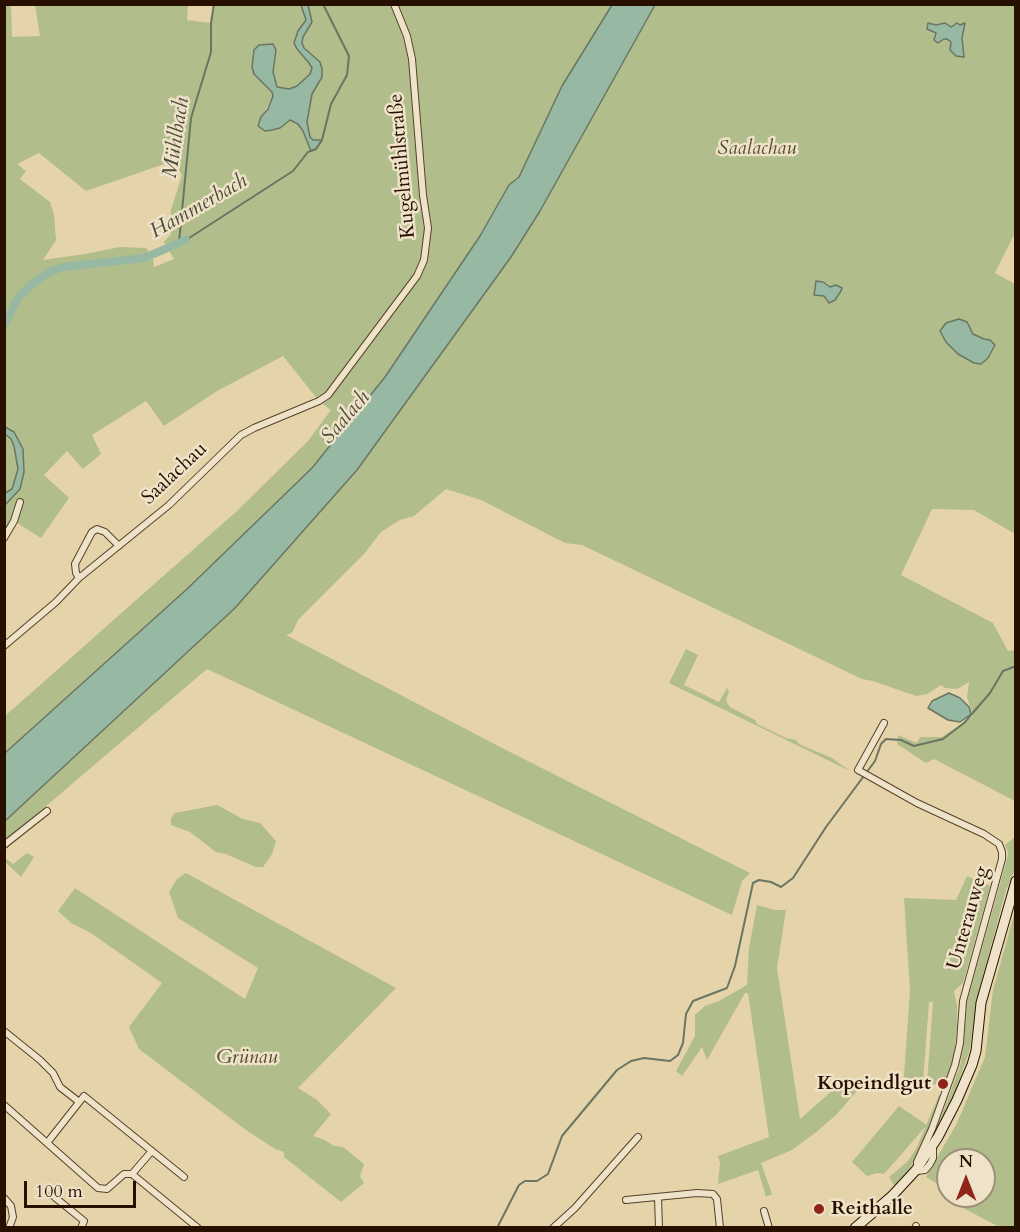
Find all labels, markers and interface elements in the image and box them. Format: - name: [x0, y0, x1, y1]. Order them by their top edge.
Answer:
- street label: Kugelmühlstraße: [385, 93, 421, 239]
- water label: Mühlbach: [158, 96, 196, 180]
- park label: Saalachau: [718, 137, 796, 161]
- water label: Hammerbach: [146, 169, 252, 245]
- water label: Saalach: [316, 386, 376, 450]
- street label: Saalachau: [137, 438, 213, 510]
- street label: Unterauweg: [943, 864, 995, 972]
- park label: Grünau: [216, 1046, 278, 1070]
- place label: Kopeindlgut: [817, 1072, 931, 1096]
- marker: Kopeindlgut: [936, 1077, 950, 1091]
- north arrow: [936, 1148, 996, 1208]
- text: N: [959, 1151, 973, 1173]
- scale bar: [27, 1169, 140, 1207]
- text: 100 m: [35, 1179, 83, 1204]
- place label: Reithalle: [831, 1197, 913, 1221]
- marker: Reithalle: [812, 1202, 826, 1216]

